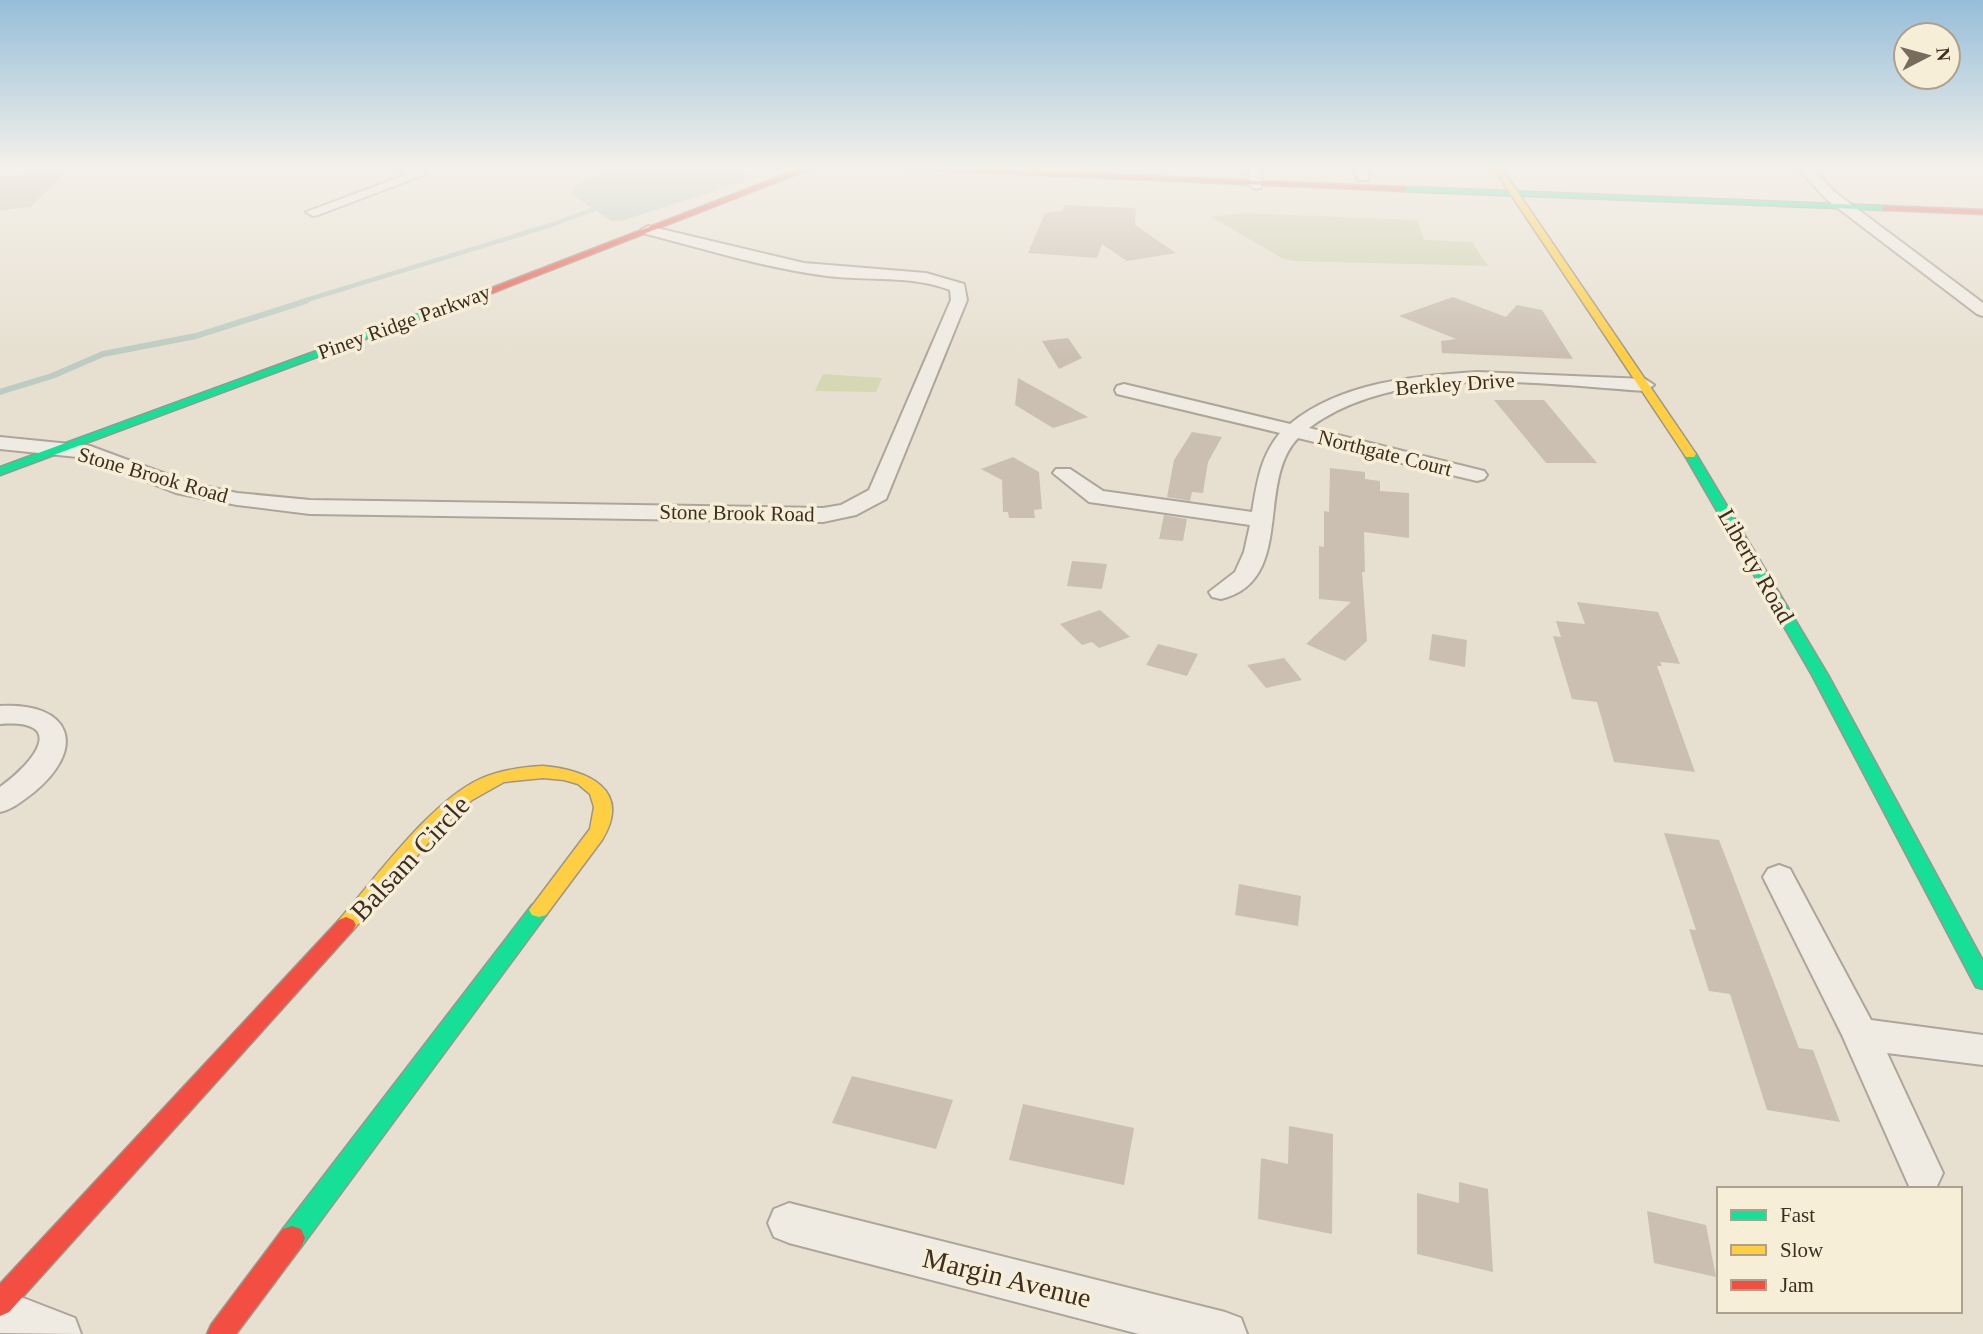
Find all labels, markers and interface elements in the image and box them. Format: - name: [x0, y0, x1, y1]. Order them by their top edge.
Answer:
- north arrow: [1892, 21, 1962, 91]
- text: N: [1932, 46, 1955, 62]
- street label: Piney Ridge Parkway: [314, 279, 494, 364]
- street label: Berkley Drive: [1395, 368, 1515, 400]
- street label: Northgate Court: [1316, 425, 1455, 481]
- street label: Stone Brook Road: [75, 442, 231, 508]
- street label: Stone Brook Road: [659, 500, 815, 526]
- street label: Liberty Road: [1713, 504, 1799, 628]
- street label: Balsam Circle: [344, 789, 476, 927]
- legend: [1717, 1187, 1962, 1313]
- text: Fast: [1780, 1203, 1815, 1227]
- text: Slow: [1780, 1238, 1824, 1262]
- street label: Margin Avenue: [920, 1242, 1094, 1314]
- text: Jam: [1780, 1273, 1814, 1297]

